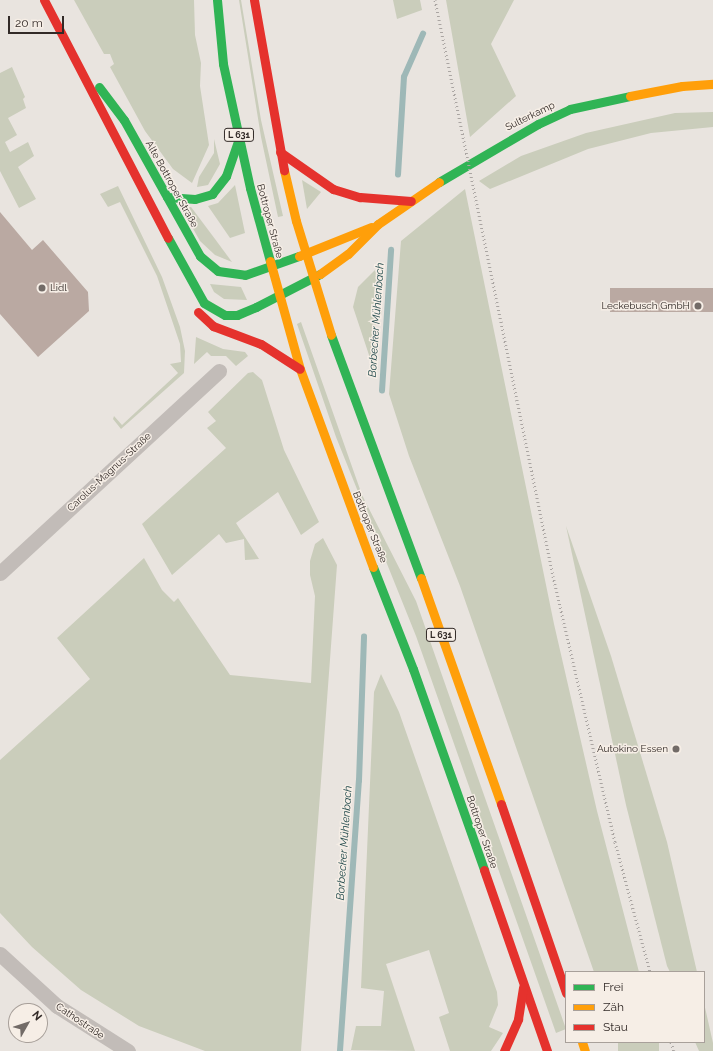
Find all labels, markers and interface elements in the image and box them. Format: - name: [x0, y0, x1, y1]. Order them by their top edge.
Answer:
- scale bar: [10, 8, 66, 34]
- text: 20 m: [15, 16, 43, 30]
- street label: Sulterkamp: [503, 99, 557, 133]
- road number: L 631: [223, 128, 255, 142]
- street label: Alte Bottroper Straße: [143, 138, 201, 230]
- street label: Bottroper Straße: [254, 183, 286, 259]
- water label: Borbecker Mühlenbach: [366, 262, 388, 378]
- place label: Lidl: [50, 282, 67, 294]
- marker: Lidl: [37, 283, 47, 293]
- place label: Leckebusch GmbH: [601, 300, 690, 312]
- marker: Leckebusch GmbH: [693, 301, 703, 311]
- street label: Carolus-Magnus-Straße: [65, 430, 153, 514]
- street label: Bottroper Straße: [350, 489, 390, 565]
- road number: L 631: [425, 628, 457, 642]
- place label: Autokino Essen: [597, 743, 668, 755]
- marker: Autokino Essen: [671, 744, 681, 754]
- water label: Borbecker Mühlenbach: [334, 785, 356, 901]
- street label: Bottroper Straße: [464, 794, 500, 870]
- legend: [565, 971, 705, 1043]
- text: Frei: [603, 980, 623, 994]
- street label: Cathostraße: [53, 1000, 107, 1042]
- text: Zäh: [603, 1000, 624, 1014]
- north arrow: [8, 1003, 48, 1043]
- text: N: [29, 1008, 45, 1023]
- text: Stau: [603, 1020, 628, 1034]

